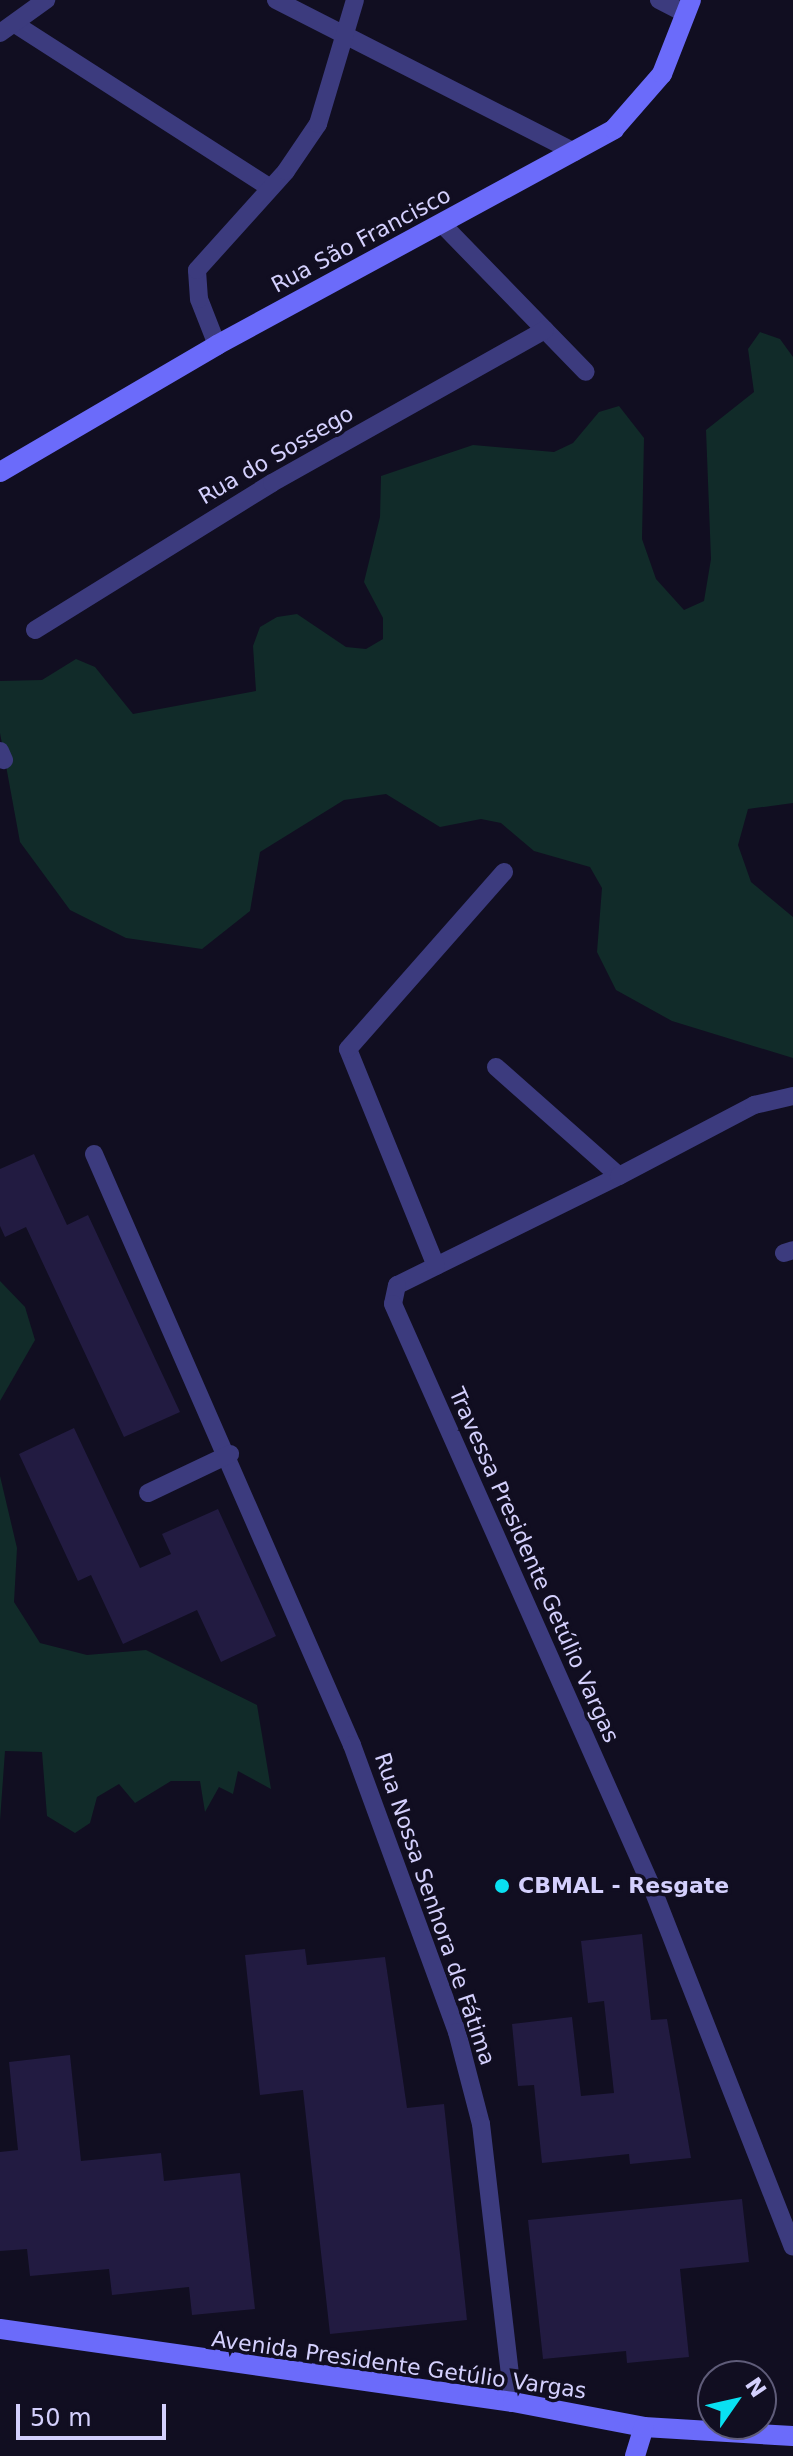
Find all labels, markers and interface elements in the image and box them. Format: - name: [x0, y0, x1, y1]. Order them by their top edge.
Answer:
- street label: Rua São Francisco: [267, 182, 455, 298]
- street label: Rua do Sossego: [194, 400, 358, 510]
- street label: Travessa Presidente Getúlio Vargas: [443, 1383, 625, 1747]
- street label: Rua Nossa Senhora de Fátima: [369, 1749, 501, 2069]
- place label: CBMAL - Resgate: [518, 1873, 729, 1899]
- marker: CBMAL - Resgate: [493, 1877, 511, 1895]
- street label: Avenida Presidente Getúlio Vargas: [210, 2326, 588, 2404]
- north arrow: [697, 2360, 777, 2440]
- text: N: [740, 2373, 771, 2402]
- scale bar: [20, 2388, 170, 2438]
- text: 50 m: [30, 2404, 92, 2432]

